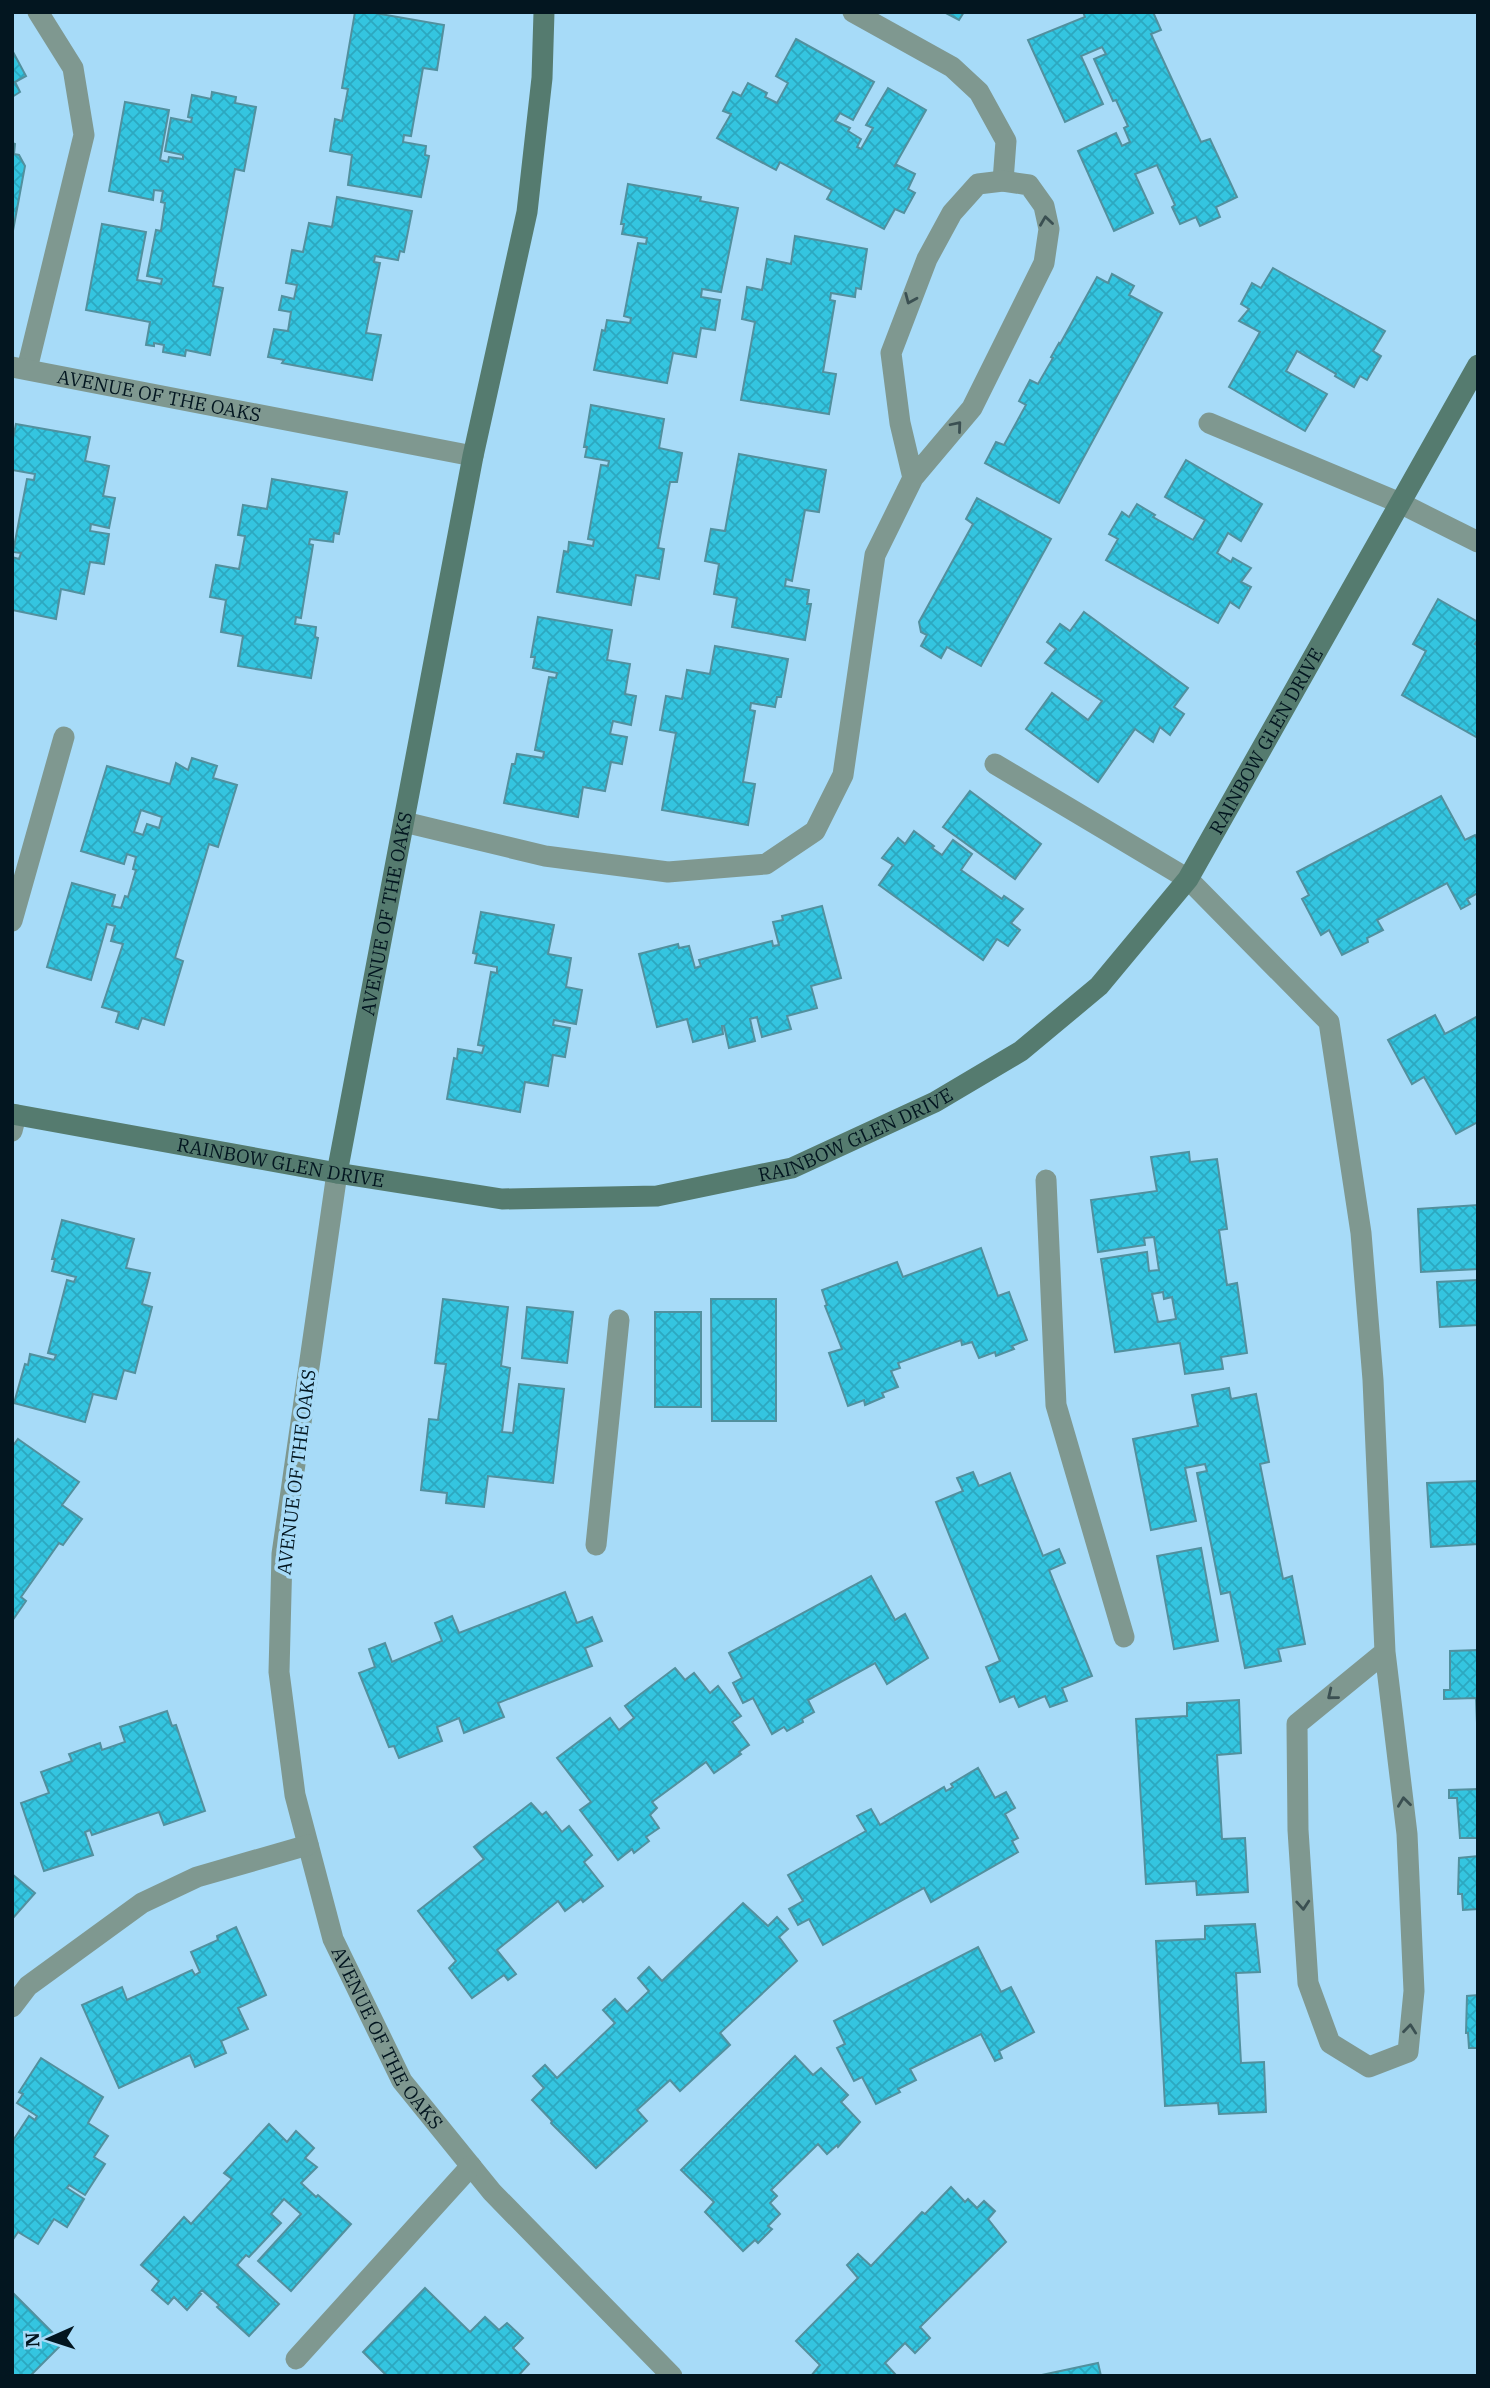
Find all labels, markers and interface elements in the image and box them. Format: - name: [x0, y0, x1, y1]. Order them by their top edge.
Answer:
- one-way arrow: [1039, 215, 1054, 227]
- one-way arrow: [905, 292, 919, 304]
- street label: AVENUE OF THE OAKS: [55, 364, 263, 427]
- one-way arrow: [949, 421, 961, 434]
- street label: RAINBOW GLEN DRIVE: [1204, 643, 1328, 838]
- street label: AVENUE OF THE OAKS: [355, 810, 417, 1018]
- street label: RAINBOW GLEN DRIVE: [756, 1082, 957, 1187]
- street label: RAINBOW GLEN DRIVE: [175, 1132, 386, 1192]
- street label: AVENUE OF THE OAKS: [271, 1368, 321, 1576]
- one-way arrow: [1328, 1687, 1341, 1699]
- one-way arrow: [1396, 1797, 1411, 1808]
- one-way arrow: [1295, 1900, 1310, 1911]
- street label: AVENUE OF THE OAKS: [326, 1942, 448, 2134]
- one-way arrow: [1403, 2024, 1418, 2035]
- north arrow: [14, 2304, 84, 2374]
- text: N: [20, 2332, 44, 2348]

